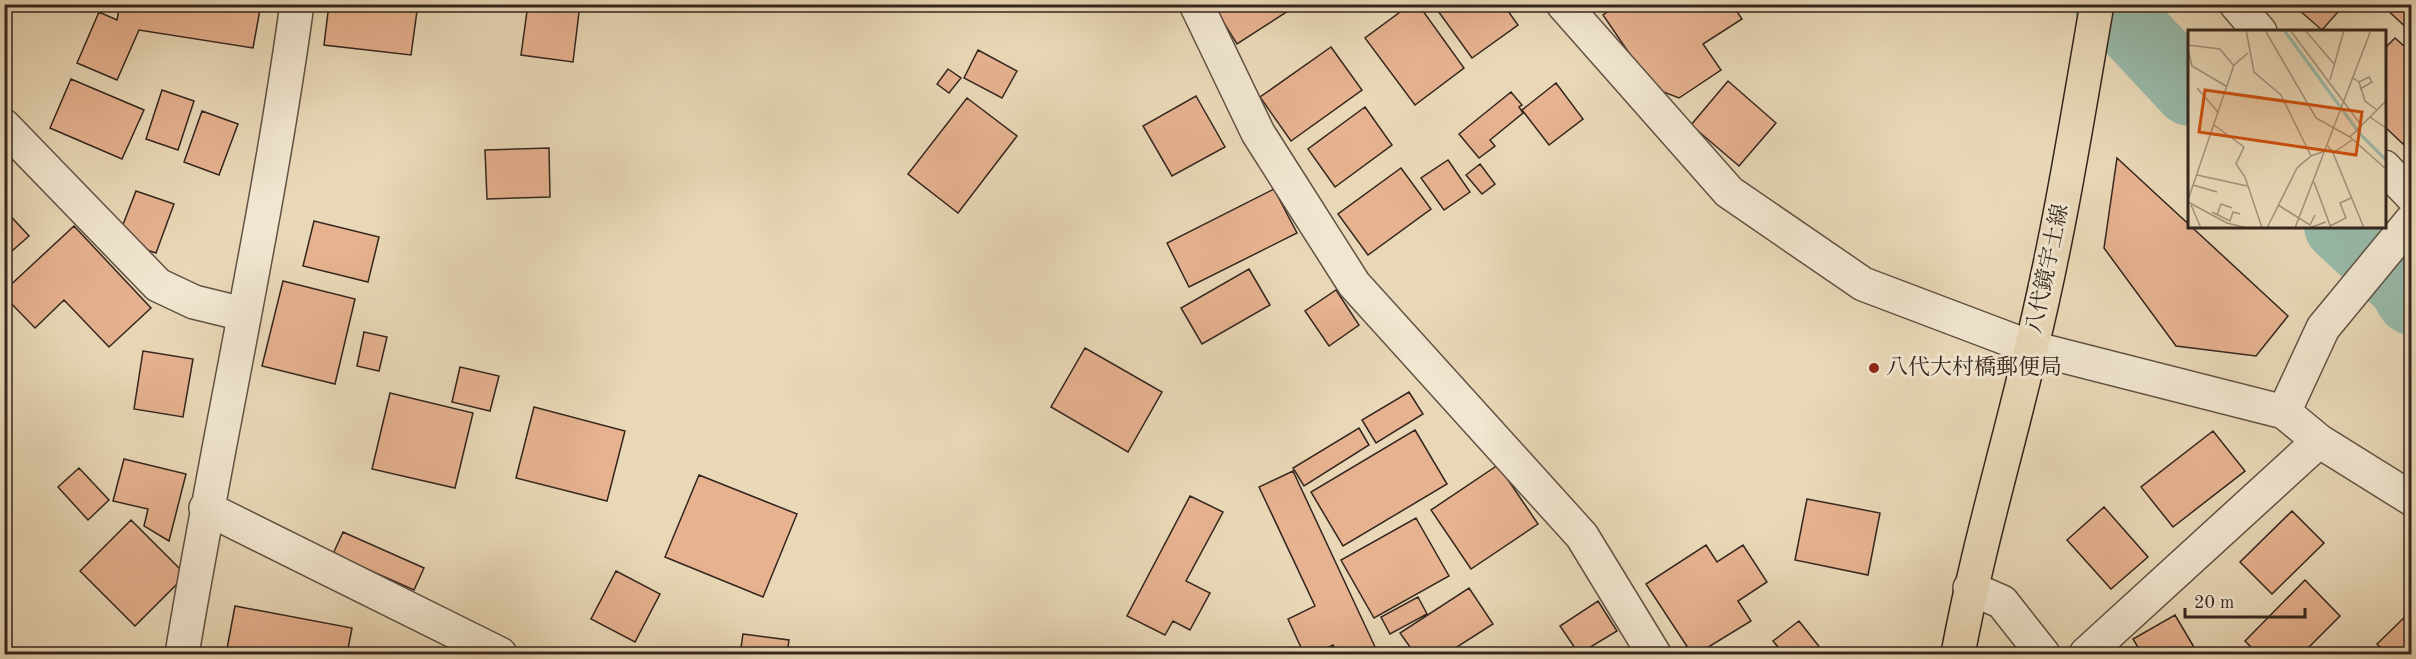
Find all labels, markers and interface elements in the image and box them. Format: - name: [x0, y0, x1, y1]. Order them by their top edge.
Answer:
- inset map: [2188, 30, 2386, 228]
- street label: 八代鏡宇土線: [2022, 202, 2072, 336]
- place label: 八代大村橋郵便局: [1886, 355, 2062, 379]
- marker: 八代大村橋郵便局: [1867, 361, 1881, 375]
- scale bar: [2185, 581, 2305, 619]
- text: 20 m: [2194, 594, 2234, 612]

